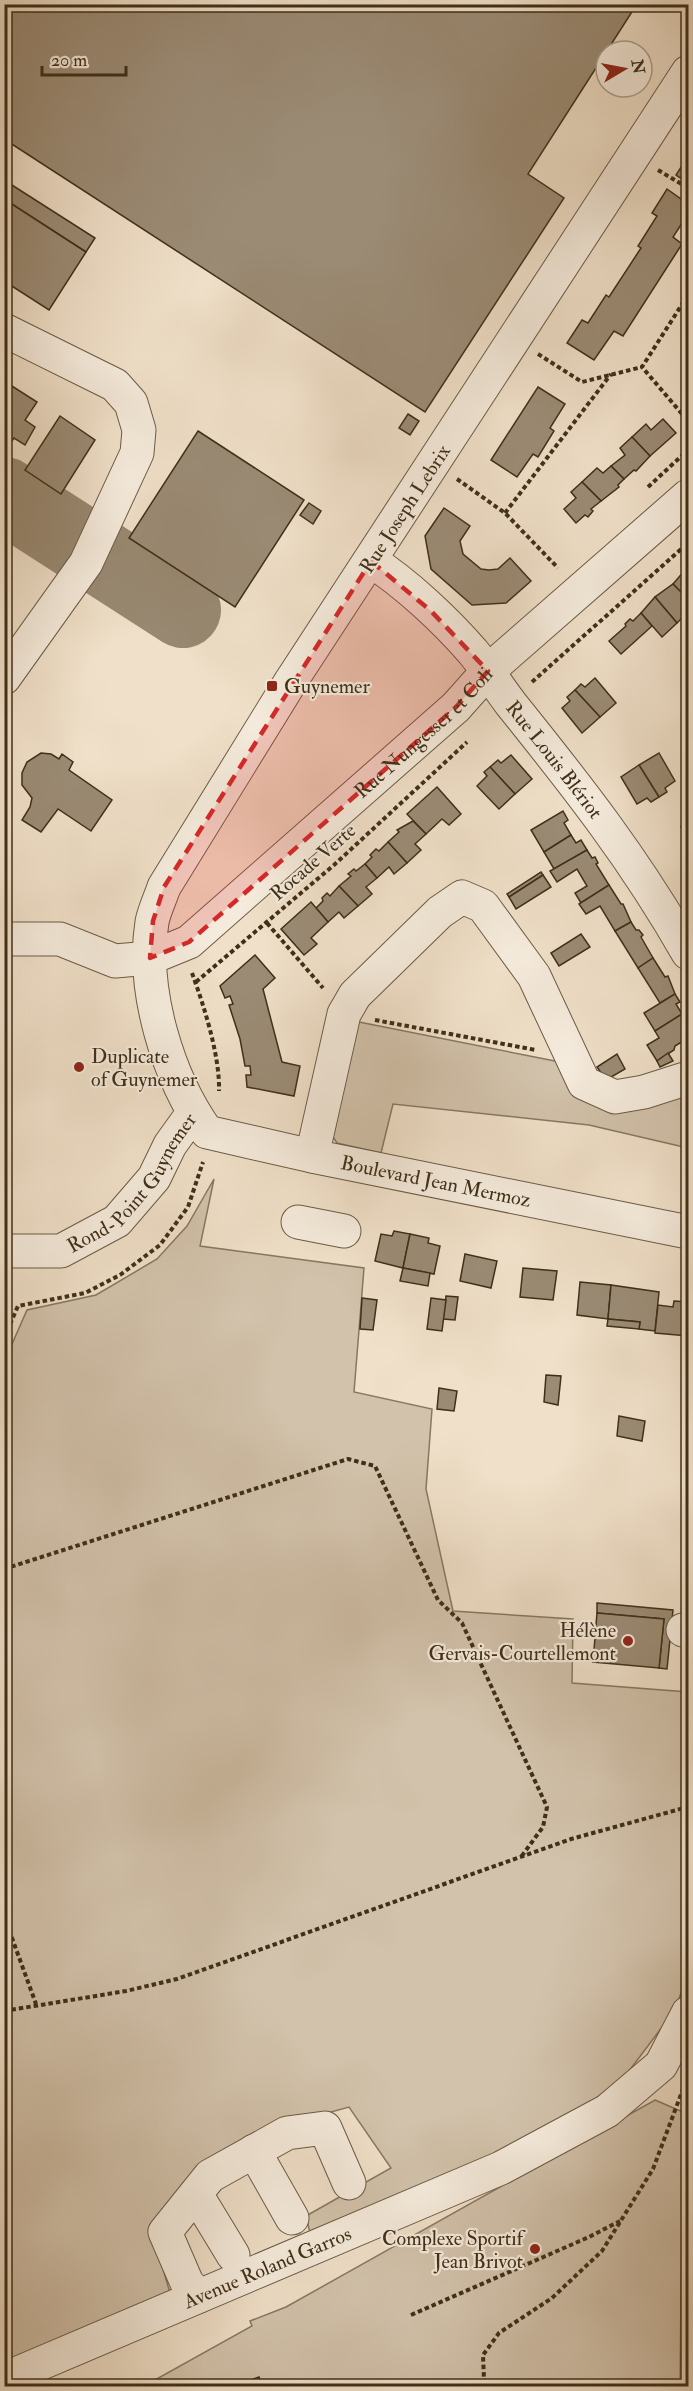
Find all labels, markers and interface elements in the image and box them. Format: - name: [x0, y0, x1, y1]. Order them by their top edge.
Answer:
- scale bar: [42, 39, 126, 77]
- north arrow: [594, 39, 654, 99]
- text: 20 m: [51, 49, 87, 72]
- text: N: [627, 57, 649, 76]
- street label: Rue Joseph Lebrix: [354, 440, 457, 579]
- street label: Rue Nungesser et Coli: [349, 662, 498, 803]
- place label: Guynemer: [284, 674, 370, 699]
- marker: Guynemer: [265, 679, 279, 693]
- street label: Rue Louis Blériot: [501, 695, 609, 824]
- street label: Rocade Verte: [265, 818, 361, 906]
- place label: Duplicate of Guynemer: [91, 1044, 198, 1092]
- marker: Duplicate of Guynemer: [72, 1060, 86, 1074]
- street label: Rond-Point Guynemer: [62, 1107, 202, 1258]
- street label: Boulevard Jean Mermoz: [339, 1150, 533, 1213]
- place label: Hélène Gervais-Courtellemont: [429, 1618, 617, 1666]
- marker: Hélène Gervais-Courtellemont: [621, 1634, 635, 1648]
- street label: Avenue Roland Garros: [179, 2221, 355, 2314]
- place label: Complexe Sportif Jean Brivot: [382, 2226, 527, 2274]
- marker: Complexe Sportif Jean Brivot: [528, 2242, 542, 2256]

